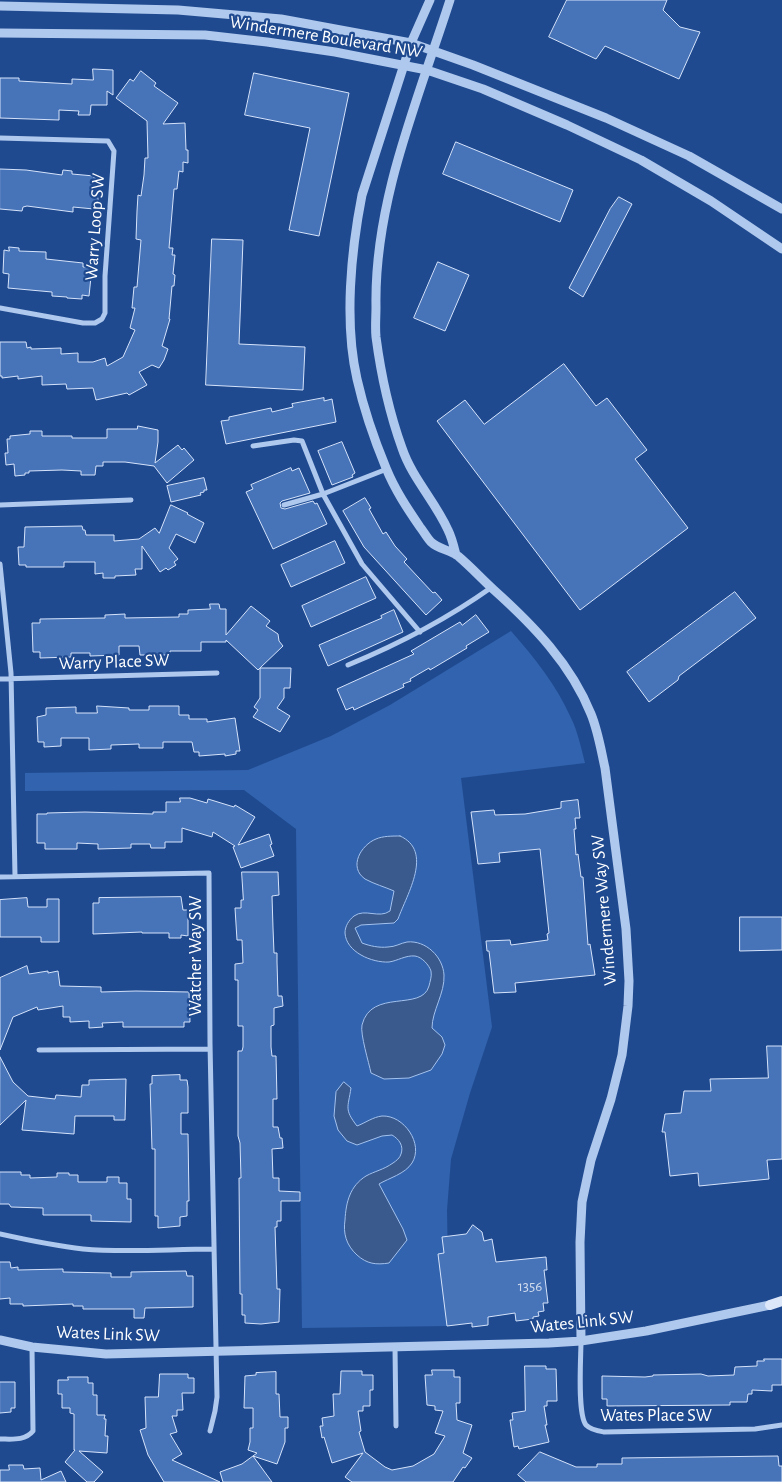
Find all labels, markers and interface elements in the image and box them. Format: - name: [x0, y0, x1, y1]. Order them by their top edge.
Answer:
- street label: Windermere Boulevard NW: [228, 11, 424, 63]
- street label: Warry Loop SW: [80, 173, 110, 281]
- street label: Warry Place SW: [58, 649, 170, 675]
- street label: Windermere Way SW: [587, 834, 621, 986]
- street label: Watcher Way SW: [185, 896, 207, 1016]
- house number: 1356: [518, 1277, 542, 1295]
- street label: Wates Link SW: [529, 1306, 635, 1338]
- street label: Wates Link SW: [56, 1321, 160, 1347]
- street label: Wates Place SW: [600, 1405, 712, 1427]

